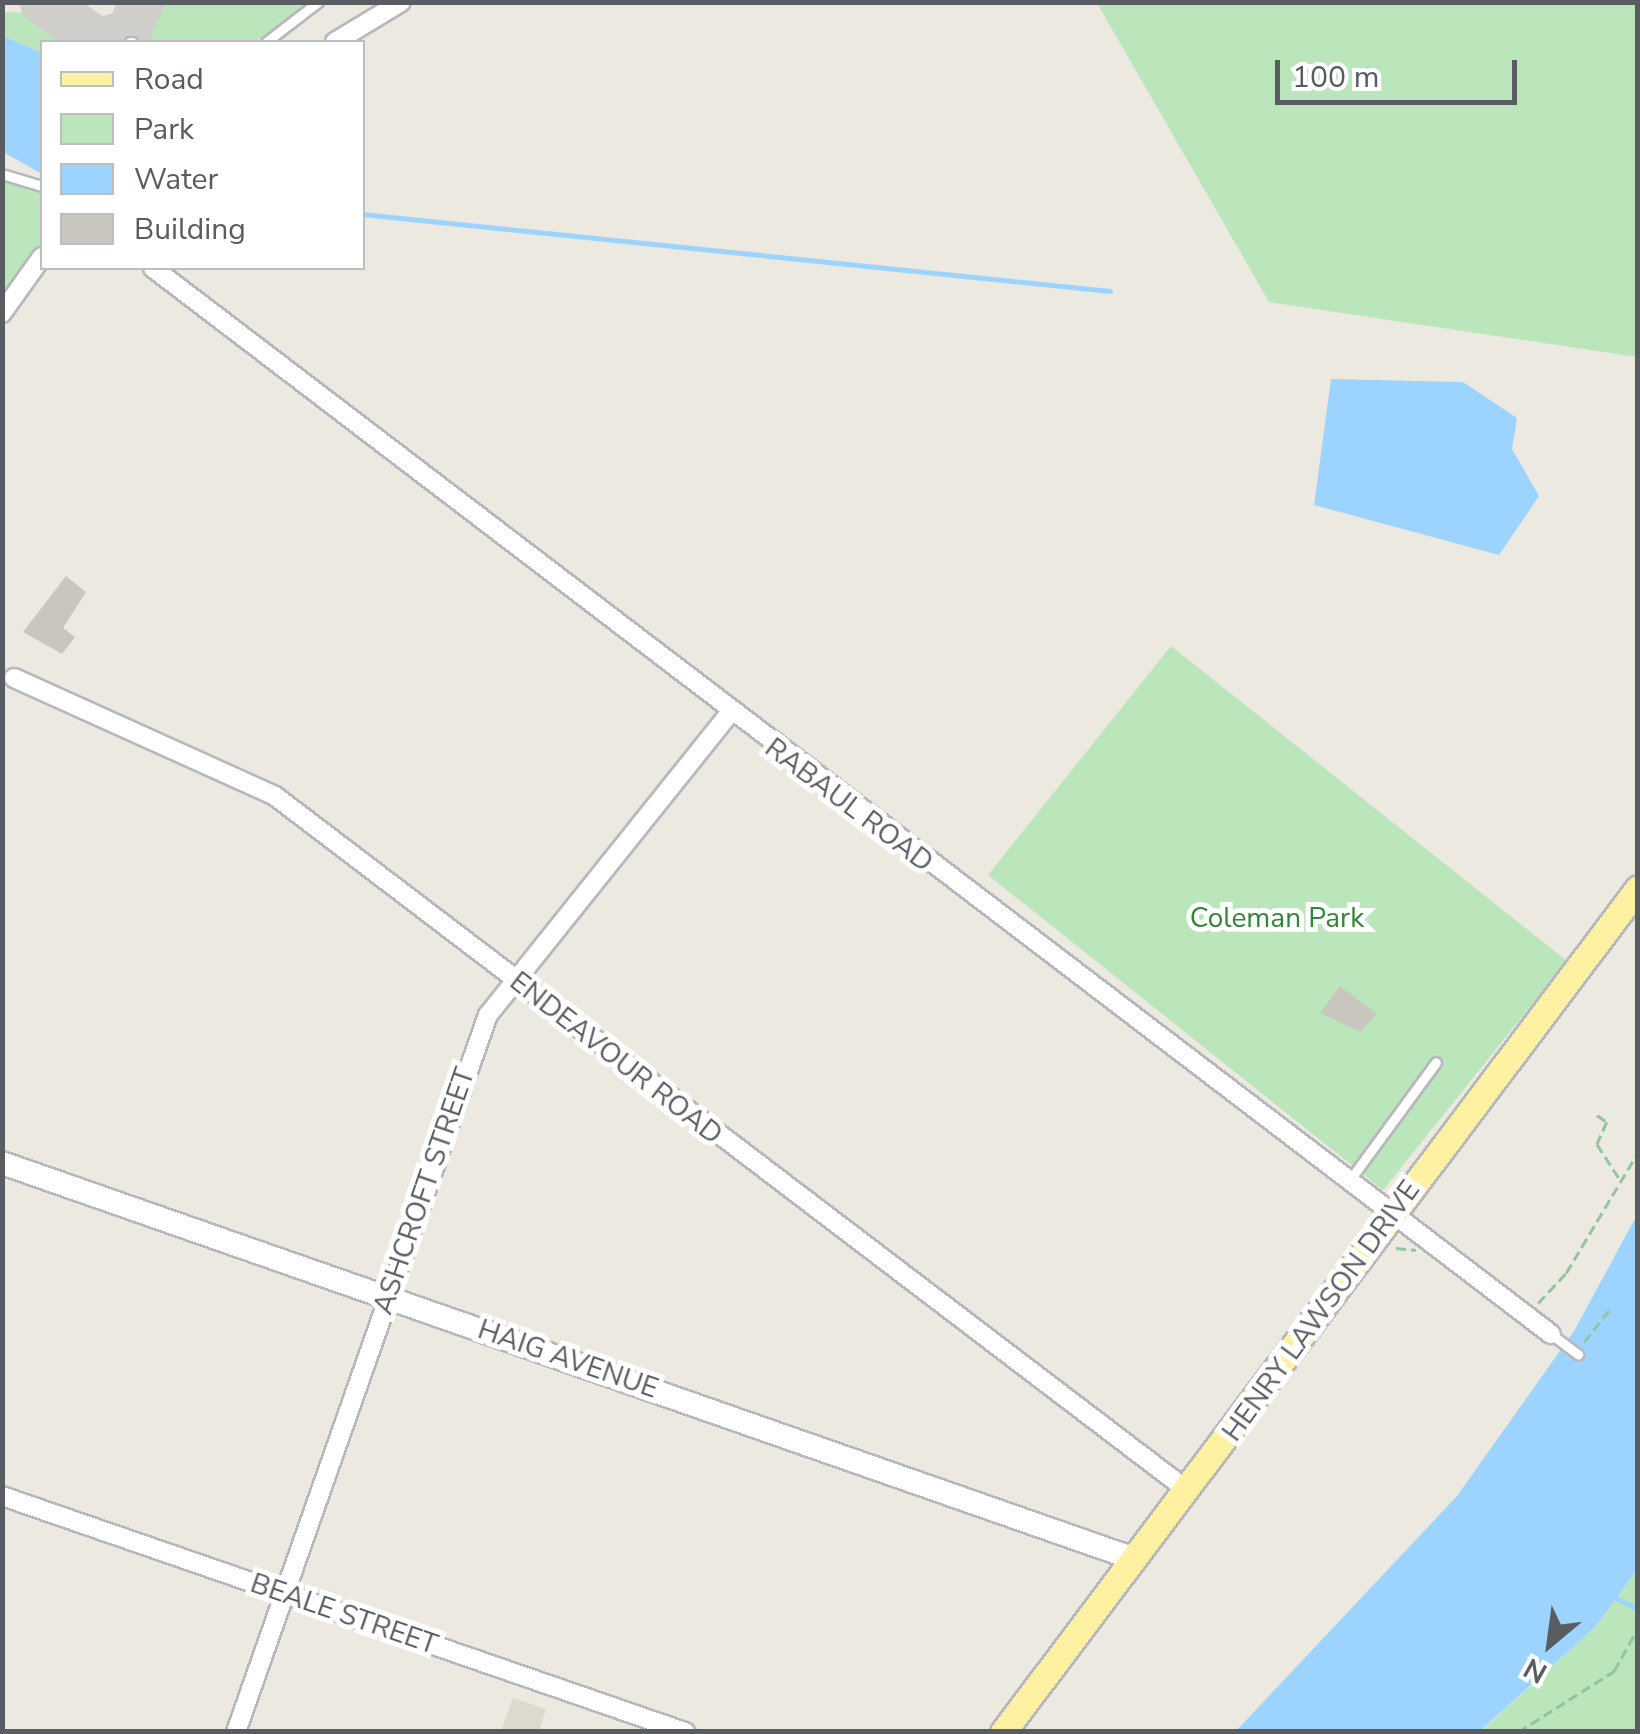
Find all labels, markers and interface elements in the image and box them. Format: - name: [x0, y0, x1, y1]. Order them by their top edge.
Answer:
- legend: [40, 40, 365, 270]
- scale bar: [1280, 40, 1522, 102]
- text: 100 m: [1292, 57, 1379, 98]
- text: Road: [134, 59, 204, 100]
- text: Park: [134, 109, 194, 150]
- text: Water: [134, 159, 218, 200]
- text: Building: [134, 209, 246, 250]
- street label: RABAUL ROAD: [758, 731, 940, 879]
- park label: Coleman Park: [1190, 901, 1364, 935]
- street label: ENDEAVOUR ROAD: [503, 965, 729, 1151]
- street label: ASHCROFT STREET: [366, 1063, 482, 1319]
- street label: HENRY LAWSON DRIVE: [1215, 1174, 1427, 1448]
- street label: HAIG AVENUE: [473, 1312, 663, 1406]
- street label: BEALE STREET: [246, 1566, 442, 1662]
- north arrow: [1500, 1594, 1600, 1694]
- text: N: [1517, 1649, 1554, 1692]

